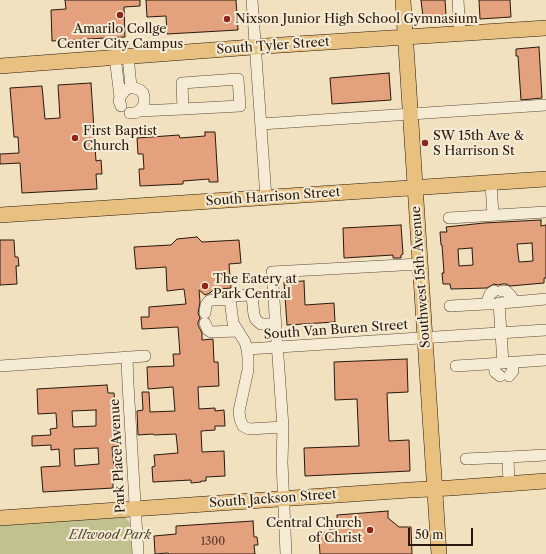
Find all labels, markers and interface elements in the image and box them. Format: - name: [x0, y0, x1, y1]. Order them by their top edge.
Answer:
- marker: Amarilo Collge Center City Campus: [115, 10, 125, 20]
- place label: Nixson Junior High School Gymnasium: [235, 11, 478, 27]
- marker: Nixson Junior High School Gymnasium: [222, 14, 232, 24]
- place label: Amarilo Collge Center City Campus: [57, 21, 183, 52]
- street label: South Tyler Street: [216, 34, 330, 58]
- place label: First Baptist Church: [83, 123, 157, 154]
- place label: SW 15th Ave & S Harrison St: [433, 128, 524, 159]
- marker: First Baptist Church: [70, 133, 80, 143]
- marker: SW 15th Ave & S Harrison St: [420, 138, 430, 148]
- street label: South Harrison Street: [205, 185, 341, 209]
- street label: Southwest 15th Avenue: [408, 205, 434, 349]
- place label: The Eatery at Park Central: [213, 271, 297, 302]
- marker: The Eatery at Park Central: [200, 281, 210, 291]
- street label: South Van Buren Street: [263, 317, 409, 343]
- street label: Park Place Avenue: [107, 398, 129, 514]
- street label: South Jackson Street: [209, 487, 337, 511]
- place label: Central Church of Christ: [266, 515, 362, 546]
- scale bar: [410, 520, 475, 546]
- marker: Central Church of Christ: [365, 525, 375, 535]
- park label: Ellwood Park: [69, 527, 151, 543]
- text: 50 m: [415, 527, 444, 542]
- house number: 1300: [201, 535, 225, 549]

